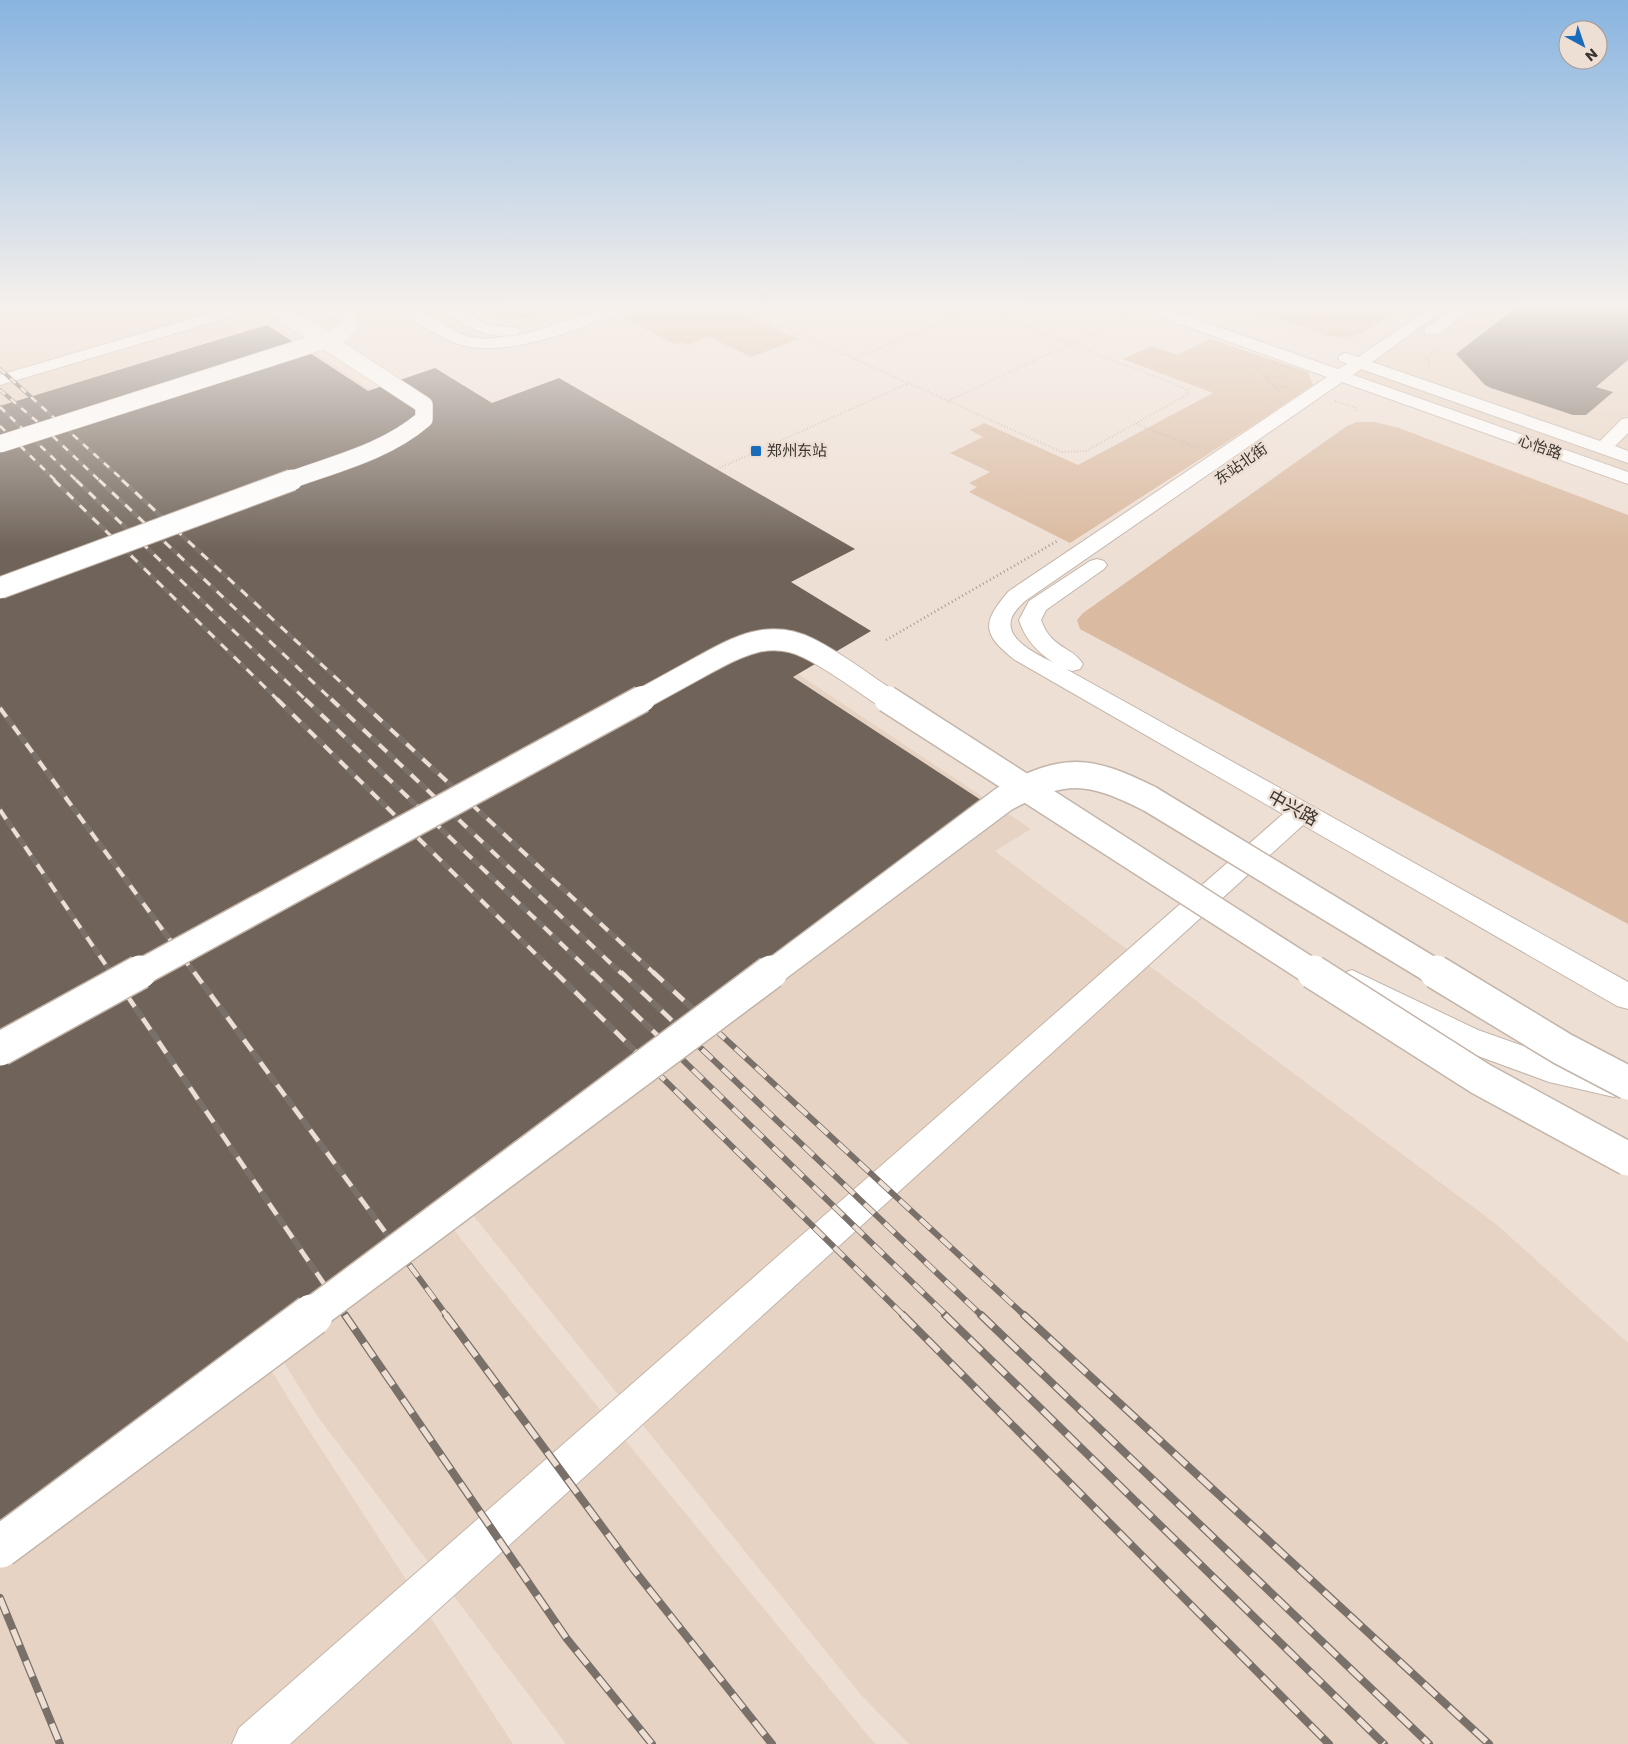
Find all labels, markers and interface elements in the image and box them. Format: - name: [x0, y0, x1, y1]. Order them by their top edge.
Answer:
- north arrow: [1558, 20, 1608, 70]
- text: N: [1581, 44, 1602, 66]
- street label: 心怡路: [1515, 429, 1565, 464]
- street label: 东站北街: [1210, 438, 1271, 489]
- place label: 郑州东站: [767, 440, 827, 461]
- marker: 郑州东站: [749, 444, 763, 458]
- street label: 中兴路: [1264, 784, 1323, 832]

